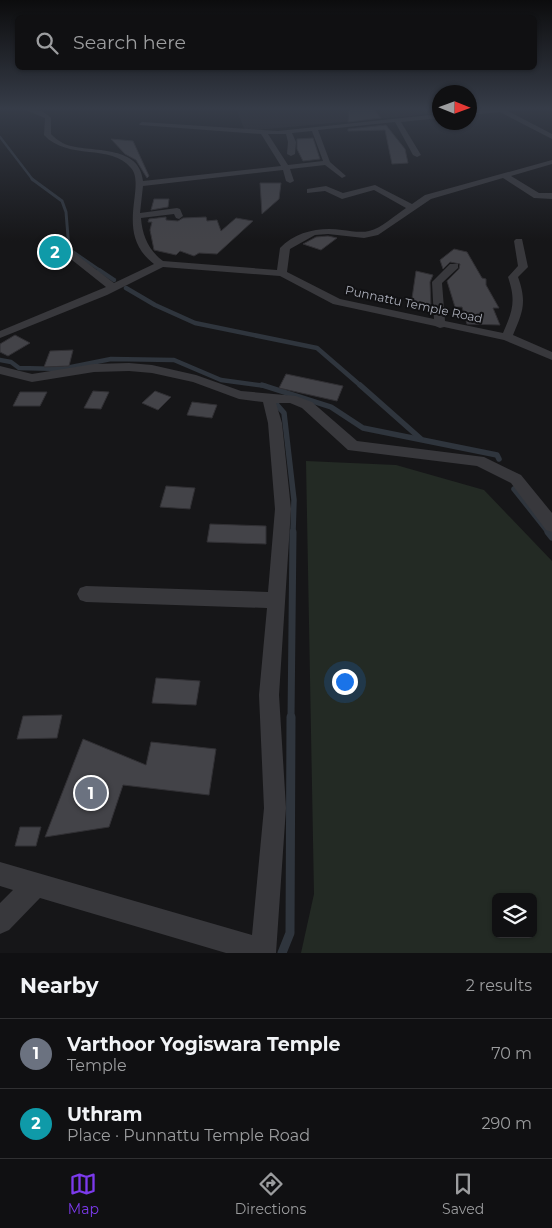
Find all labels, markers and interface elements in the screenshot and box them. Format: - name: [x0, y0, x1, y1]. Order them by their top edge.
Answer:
- search box: [15, 15, 537, 70]
- icon: search: [33, 29, 61, 57]
- text: Search here: [73, 31, 186, 54]
- north arrow: [432, 85, 477, 130]
- pin: 2: [39, 233, 71, 271]
- street label: Punnattu Temple Road: [344, 282, 484, 326]
- your location: [332, 669, 358, 695]
- pin: 1: [75, 774, 107, 812]
- map controls: [492, 893, 537, 938]
- button: layers: [492, 893, 537, 938]
- text: Nearby: [20, 973, 99, 998]
- text: 2 results: [466, 976, 532, 995]
- text: Varthoor Yogiswara Temple: [67, 1033, 340, 1056]
- text: 1: [33, 1044, 39, 1063]
- text: 70 m: [491, 1044, 532, 1063]
- text: Temple: [67, 1056, 127, 1075]
- text: Uthram: [67, 1103, 142, 1126]
- text: 2: [31, 1114, 41, 1133]
- text: 290 m: [481, 1114, 532, 1133]
- text: Place · Punnattu Temple Road: [67, 1126, 310, 1145]
- tab: Map: [68, 1170, 99, 1218]
- tab: Directions: [235, 1170, 306, 1218]
- tab: Saved: [442, 1170, 484, 1218]

